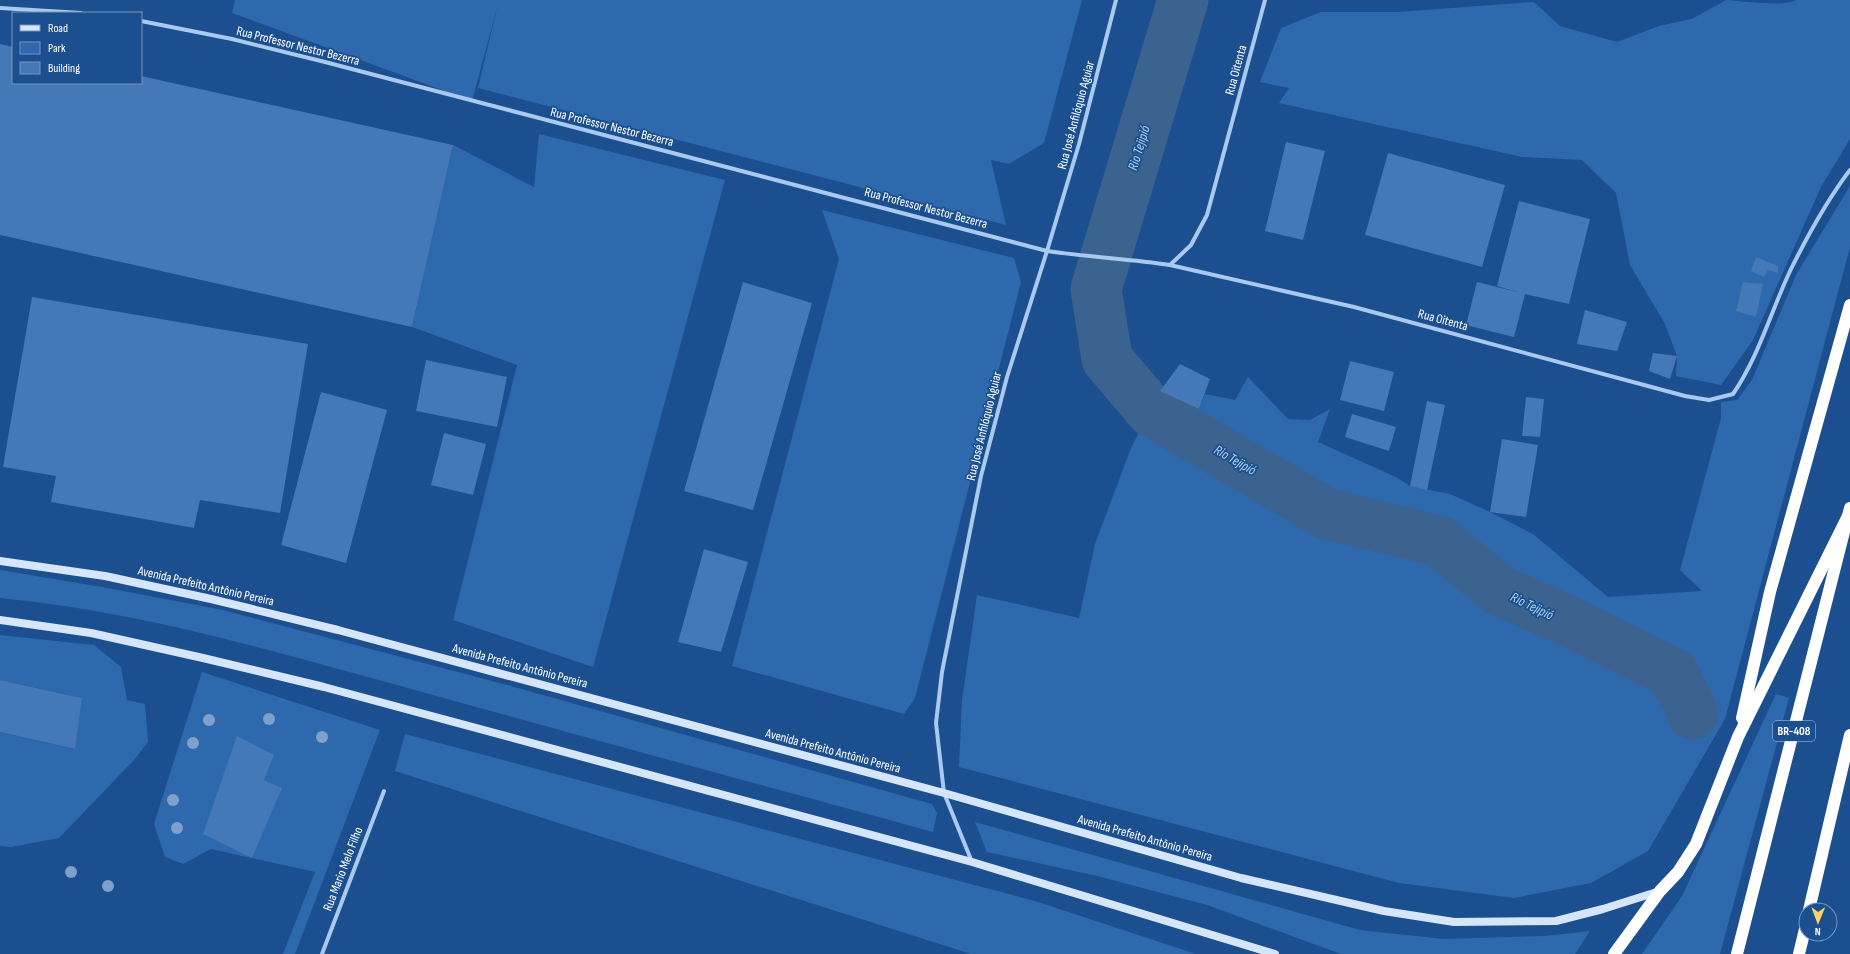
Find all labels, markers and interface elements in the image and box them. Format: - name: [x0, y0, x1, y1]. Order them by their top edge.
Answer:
- legend: [12, 12, 142, 84]
- text: Road: [48, 21, 68, 36]
- street label: Rua Professor Nestor Bezerra: [235, 23, 361, 69]
- text: Park: [48, 41, 66, 56]
- street label: Rua Oitenta: [1222, 43, 1250, 97]
- street label: Rua José Anfilóquio Aguiar: [1054, 59, 1098, 171]
- text: Building: [48, 61, 80, 76]
- street label: Rua Professor Nestor Bezerra: [549, 104, 675, 150]
- water label: Rio Tejipió: [1124, 123, 1154, 172]
- street label: Rua Professor Nestor Bezerra: [863, 184, 989, 232]
- street label: Rua Oitenta: [1416, 306, 1470, 334]
- street label: Rua José Anfilóquio Aguiar: [963, 370, 1005, 482]
- water label: Rio Tejipió: [1211, 441, 1259, 479]
- street label: Avenida Prefeito Antônio Pereira: [135, 562, 276, 609]
- water label: Rio Tejipió: [1508, 588, 1557, 624]
- street label: Avenida Prefeito Antônio Pereira: [450, 640, 589, 692]
- road number: BR-408: [1773, 721, 1815, 741]
- street label: Avenida Prefeito Antônio Pereira: [763, 725, 902, 777]
- street label: Avenida Prefeito Antônio Pereira: [1075, 811, 1214, 865]
- street label: Rua Mario Melo Filho: [320, 825, 366, 913]
- north arrow: [1798, 902, 1838, 942]
- text: N: [1815, 925, 1821, 938]

